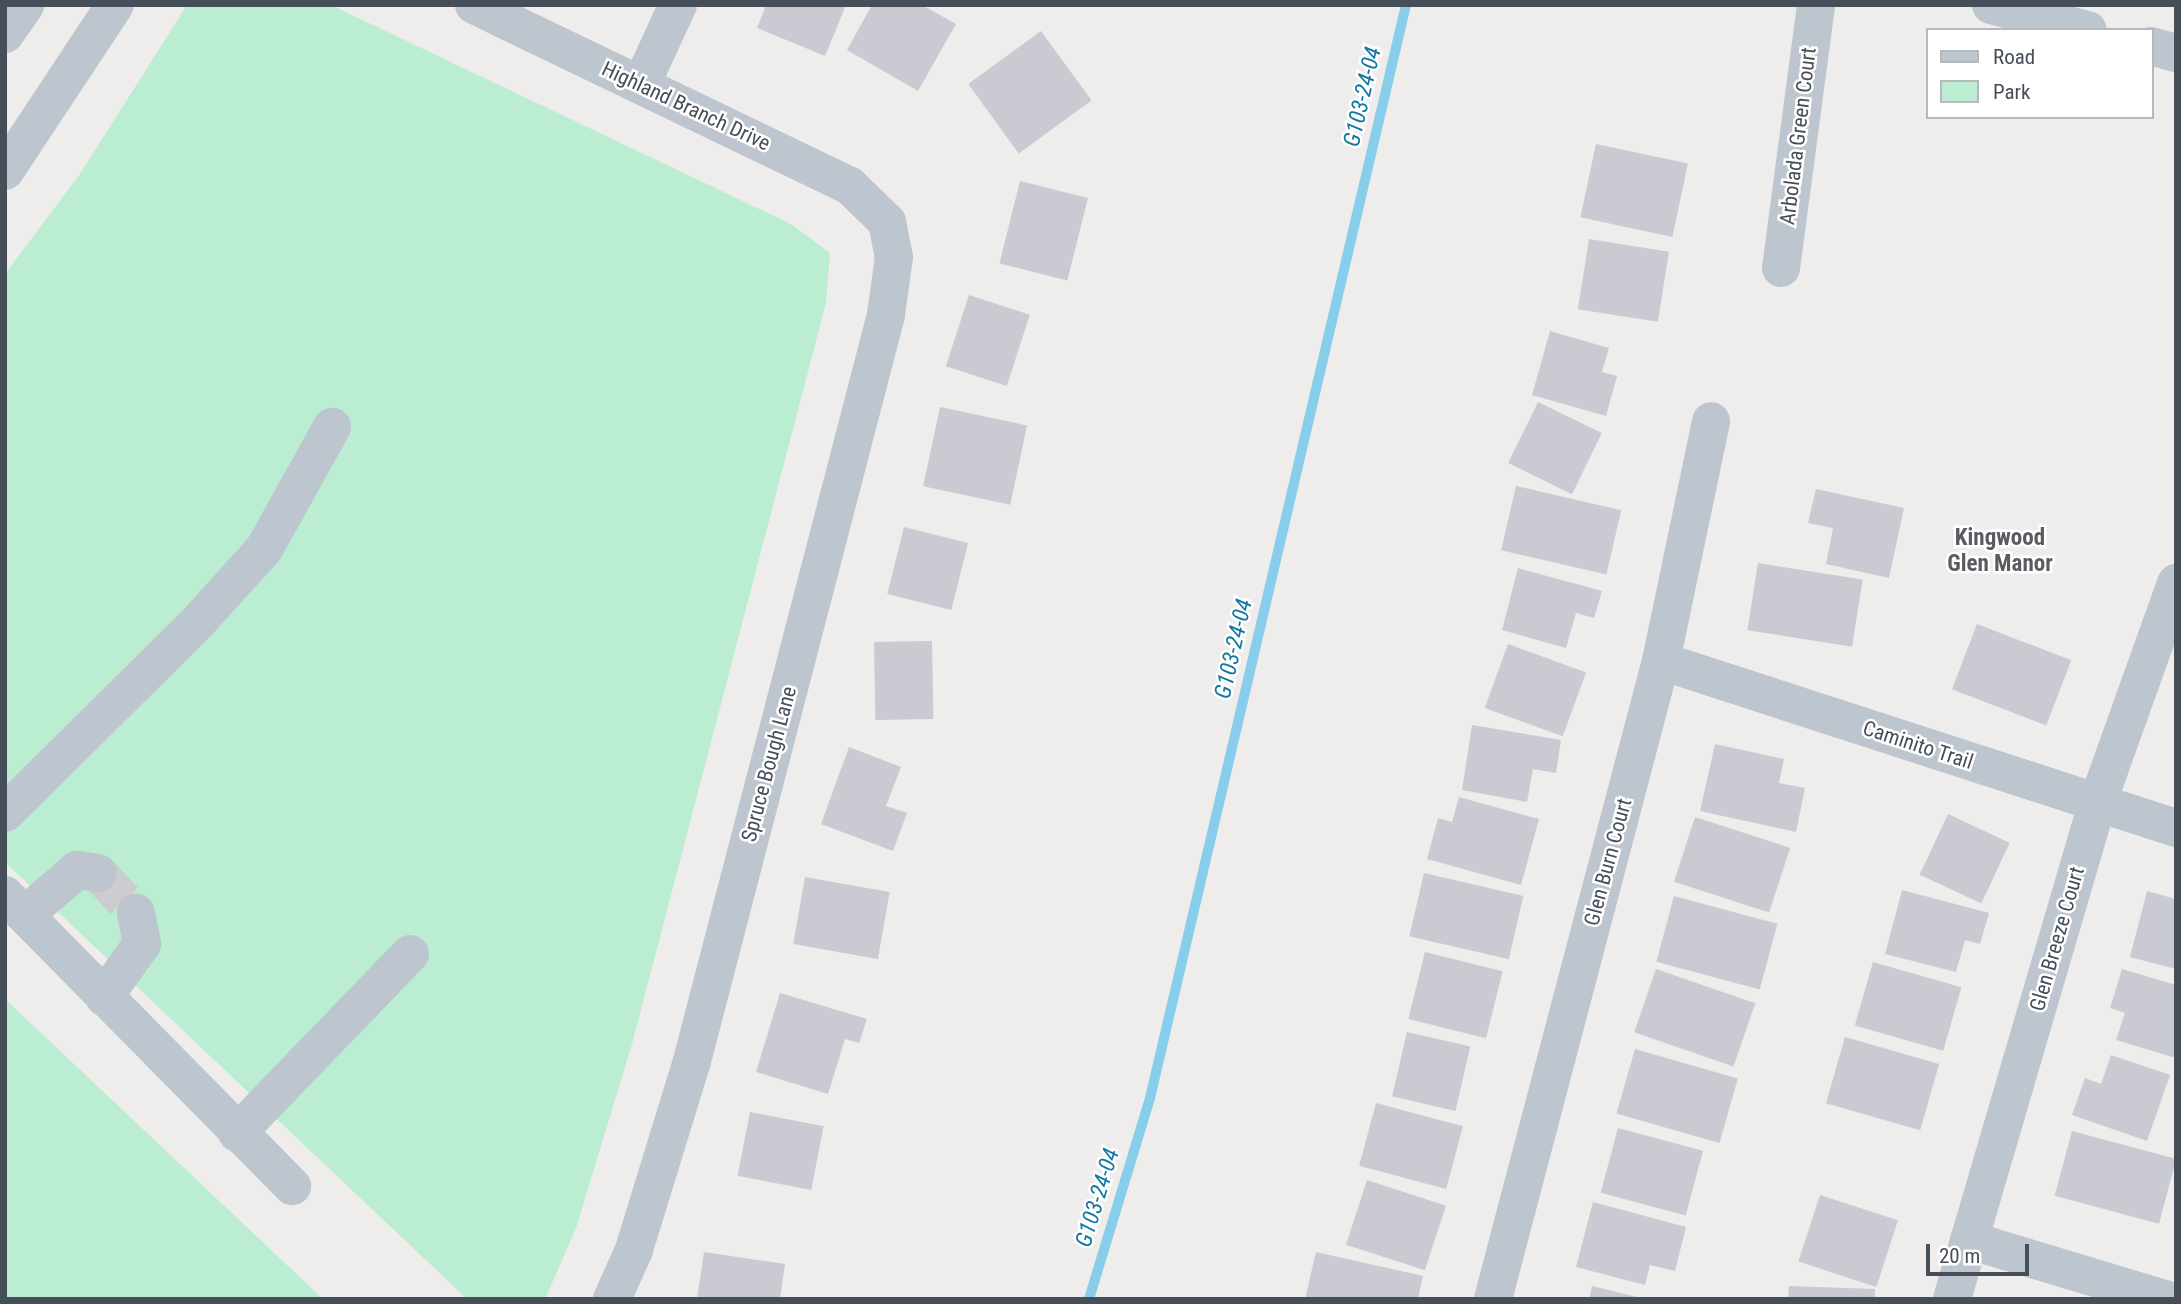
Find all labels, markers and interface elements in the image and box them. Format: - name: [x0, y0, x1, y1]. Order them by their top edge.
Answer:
- legend: [1926, 28, 2153, 119]
- water label: G103-24-04: [1338, 45, 1388, 149]
- text: Road: [1993, 45, 2035, 69]
- street label: Arbolada Green Court: [1775, 46, 1821, 226]
- street label: Highland Branch Drive: [598, 56, 774, 156]
- text: Park: [1993, 80, 2030, 104]
- district label: Kingwood Glen Manor: [1947, 524, 2053, 578]
- water label: G103-24-04: [1209, 597, 1259, 701]
- street label: Spruce Bough Lane: [736, 684, 802, 844]
- street label: Caminito Trail: [1860, 715, 1976, 775]
- street label: Glen Burn Court: [1579, 796, 1637, 928]
- street label: Glen Breeze Court: [2024, 864, 2090, 1014]
- water label: G103-24-04: [1070, 1145, 1126, 1251]
- scale bar: [1929, 1230, 2032, 1274]
- text: 20 m: [1939, 1244, 1980, 1268]

